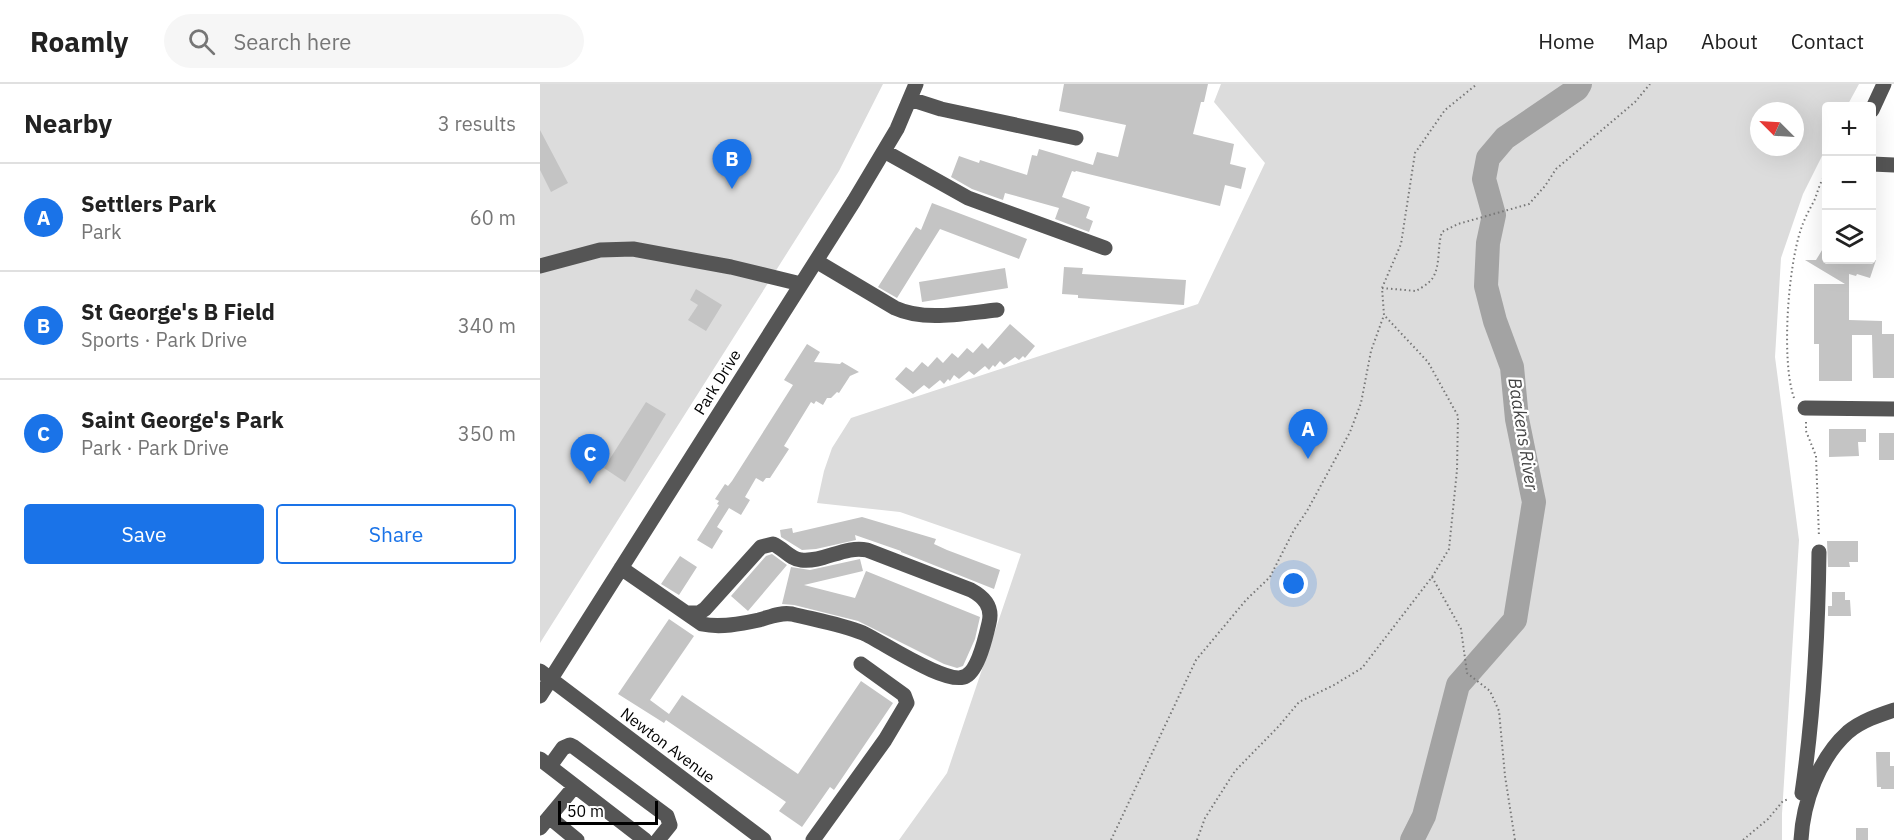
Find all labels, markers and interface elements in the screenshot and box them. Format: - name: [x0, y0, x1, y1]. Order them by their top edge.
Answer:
- search box: [164, 14, 584, 68]
- text: Roamly: [30, 23, 128, 60]
- icon: search: [185, 25, 218, 58]
- text: Search here: [233, 27, 351, 56]
- text: Home: [1538, 27, 1595, 55]
- text: Map: [1628, 27, 1668, 55]
- text: About: [1701, 27, 1758, 55]
- text: Contact: [1791, 27, 1864, 55]
- north arrow: [1750, 102, 1804, 156]
- map controls: [1822, 102, 1876, 264]
- button: +: [1822, 102, 1876, 156]
- text: Nearby: [24, 106, 112, 140]
- text: 3 results: [438, 110, 516, 137]
- pin: B: [712, 140, 752, 189]
- button: −: [1822, 156, 1876, 210]
- text: Settlers Park: [81, 189, 216, 218]
- text: A: [37, 204, 50, 231]
- text: 60 m: [470, 204, 516, 231]
- button: layers: [1822, 210, 1876, 264]
- text: Park: [81, 218, 121, 245]
- text: St George's B Field: [81, 297, 275, 326]
- text: B: [37, 312, 50, 339]
- text: 340 m: [458, 312, 516, 339]
- text: Sports · Park Drive: [81, 326, 247, 353]
- street label: Park Drive: [689, 345, 745, 418]
- water label: Baakens River: [1503, 376, 1544, 492]
- text: Saint George's Park: [81, 405, 284, 434]
- pin: A: [1288, 410, 1328, 459]
- text: C: [37, 420, 50, 447]
- text: 350 m: [458, 420, 516, 447]
- text: Park · Park Drive: [81, 434, 229, 461]
- pin: C: [571, 434, 610, 484]
- button: Save: [24, 504, 264, 564]
- button: Share: [276, 504, 516, 564]
- your location: [1279, 569, 1308, 598]
- street label: Newton Avenue: [617, 703, 719, 787]
- scale bar: [558, 798, 658, 826]
- text: 50 m: [567, 801, 604, 821]

